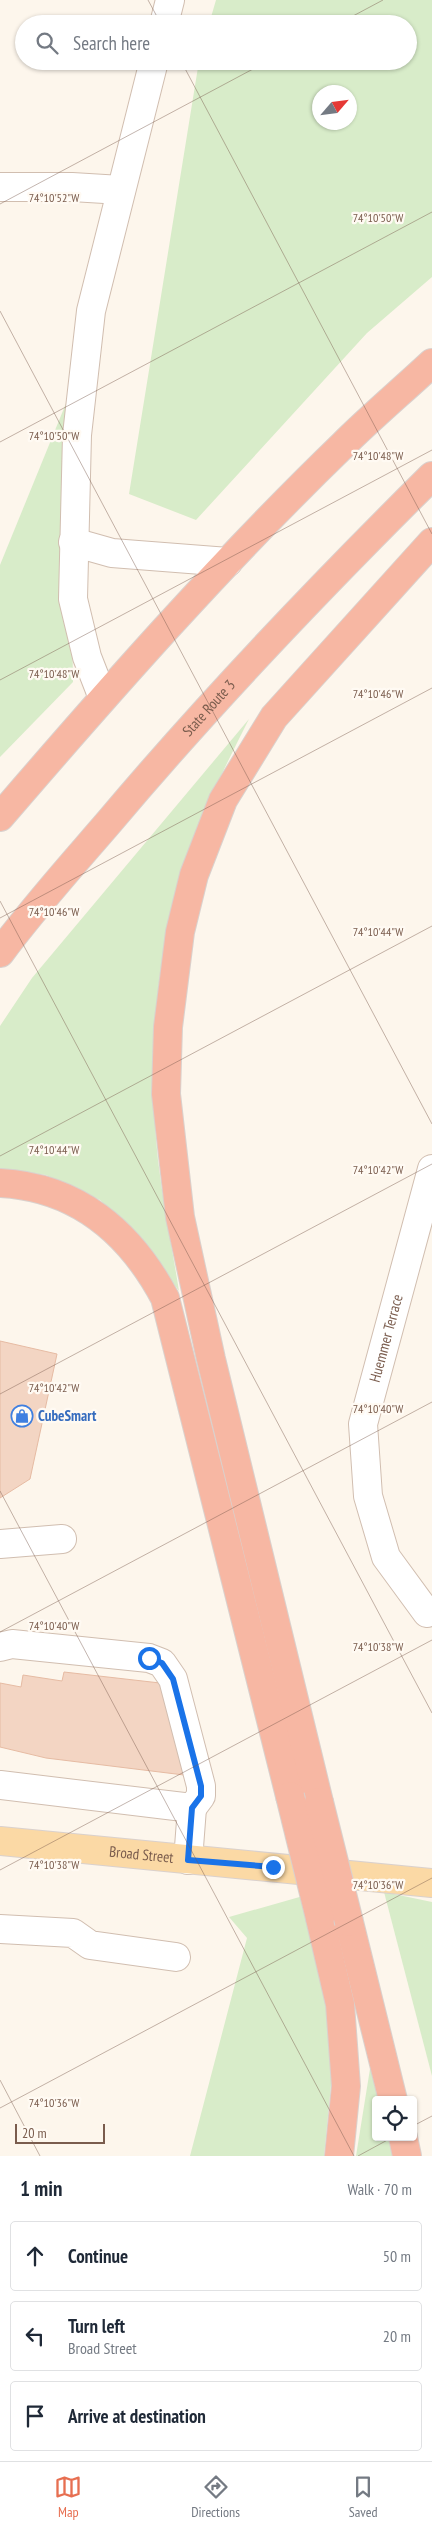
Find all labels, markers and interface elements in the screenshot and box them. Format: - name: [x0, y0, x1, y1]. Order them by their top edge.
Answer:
- search box: [15, 15, 417, 70]
- icon: search: [33, 29, 61, 57]
- text: Search here: [73, 31, 150, 55]
- north arrow: [312, 85, 357, 130]
- text: 74°10'52"W: [29, 190, 79, 205]
- text: 74°10'50"W: [353, 210, 403, 225]
- text: 74°10'50"W: [29, 428, 79, 443]
- text: 74°10'48"W: [353, 448, 403, 463]
- text: 74°10'48"W: [29, 666, 79, 681]
- street label: State Route 3: [178, 675, 239, 740]
- text: 74°10'46"W: [353, 686, 403, 701]
- text: 74°10'46"W: [29, 904, 79, 919]
- text: 74°10'44"W: [353, 924, 403, 939]
- text: 74°10'44"W: [29, 1142, 79, 1157]
- text: 74°10'42"W: [353, 1162, 403, 1177]
- street label: Huemmer Terrace: [365, 1292, 407, 1384]
- text: 74°10'42"W: [29, 1380, 79, 1395]
- text: 74°10'40"W: [353, 1401, 403, 1416]
- shop icon: CubeSmart: [10, 1404, 34, 1428]
- place label: CubeSmart: [38, 1406, 97, 1425]
- text: 74°10'40"W: [29, 1618, 79, 1633]
- text: 74°10'38"W: [353, 1639, 403, 1654]
- route start: [138, 1647, 161, 1670]
- street label: Broad Street: [108, 1842, 174, 1867]
- route end: [262, 1856, 285, 1879]
- text: 74°10'38"W: [29, 1857, 79, 1872]
- text: 74°10'36"W: [353, 1877, 403, 1892]
- text: 74°10'36"W: [29, 2095, 79, 2110]
- map controls: [372, 2096, 417, 2141]
- button: locate: [372, 2096, 417, 2141]
- scale bar: [15, 2121, 105, 2144]
- text: 20 m: [22, 2124, 47, 2142]
- text: 1 min: [20, 2175, 62, 2202]
- text: Walk · 70 m: [347, 2179, 412, 2199]
- icon: ahead: [21, 2242, 49, 2270]
- text: Continue: [68, 2244, 128, 2268]
- text: 50 m: [383, 2246, 411, 2266]
- text: Turn left: [68, 2314, 125, 2338]
- icon: left: [21, 2322, 49, 2350]
- text: 20 m: [383, 2326, 411, 2346]
- text: Broad Street: [68, 2338, 137, 2358]
- icon: arrive: [21, 2402, 49, 2430]
- text: Arrive at destination: [68, 2404, 206, 2428]
- tab: Map: [54, 2473, 82, 2521]
- tab: Directions: [191, 2473, 240, 2521]
- tab: Saved: [349, 2473, 378, 2521]

